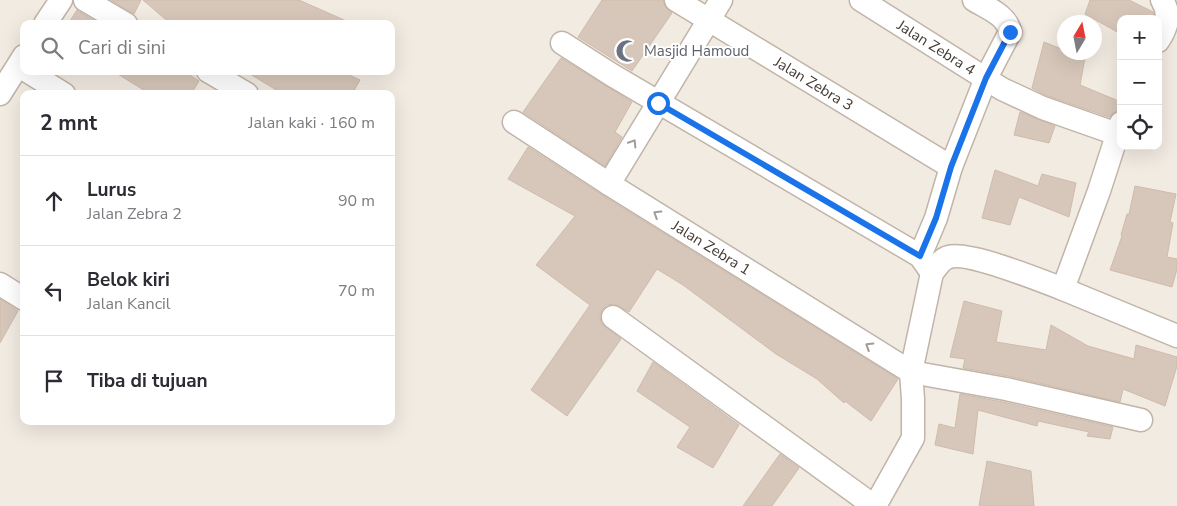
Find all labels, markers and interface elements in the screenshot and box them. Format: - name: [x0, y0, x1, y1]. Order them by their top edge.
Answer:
- street label: Jalan Zebra 4: [892, 15, 979, 80]
- north arrow: [1057, 15, 1102, 60]
- map controls: [1117, 15, 1162, 150]
- button: +: [1117, 15, 1162, 60]
- search box: [20, 20, 395, 75]
- route end: [999, 21, 1022, 44]
- icon: search: [38, 34, 66, 62]
- text: Cari di sini: [78, 35, 166, 61]
- mosque icon: Masjid Hamoud: [614, 38, 640, 64]
- place label: Masjid Hamoud: [644, 41, 749, 61]
- street label: Jalan Zebra 3: [769, 51, 857, 115]
- button: −: [1117, 60, 1162, 105]
- route start: [647, 92, 670, 115]
- button: locate: [1117, 105, 1162, 150]
- text: 2 mnt: [40, 109, 97, 137]
- text: Jalan kaki · 160 m: [248, 112, 375, 134]
- one-way arrow: [627, 140, 637, 149]
- text: Lurus: [87, 177, 136, 203]
- icon: ahead: [40, 187, 68, 215]
- text: 90 m: [338, 190, 375, 212]
- text: Jalan Zebra 2: [87, 203, 182, 225]
- one-way arrow: [653, 211, 663, 220]
- street label: Jalan Zebra 1: [667, 215, 754, 280]
- text: Belok kiri: [87, 267, 170, 293]
- icon: left: [40, 277, 68, 305]
- text: 70 m: [338, 280, 375, 302]
- text: Jalan Kancil: [87, 293, 171, 315]
- one-way arrow: [866, 343, 875, 352]
- icon: arrive: [40, 367, 68, 395]
- text: Tiba di tujuan: [87, 368, 208, 394]

